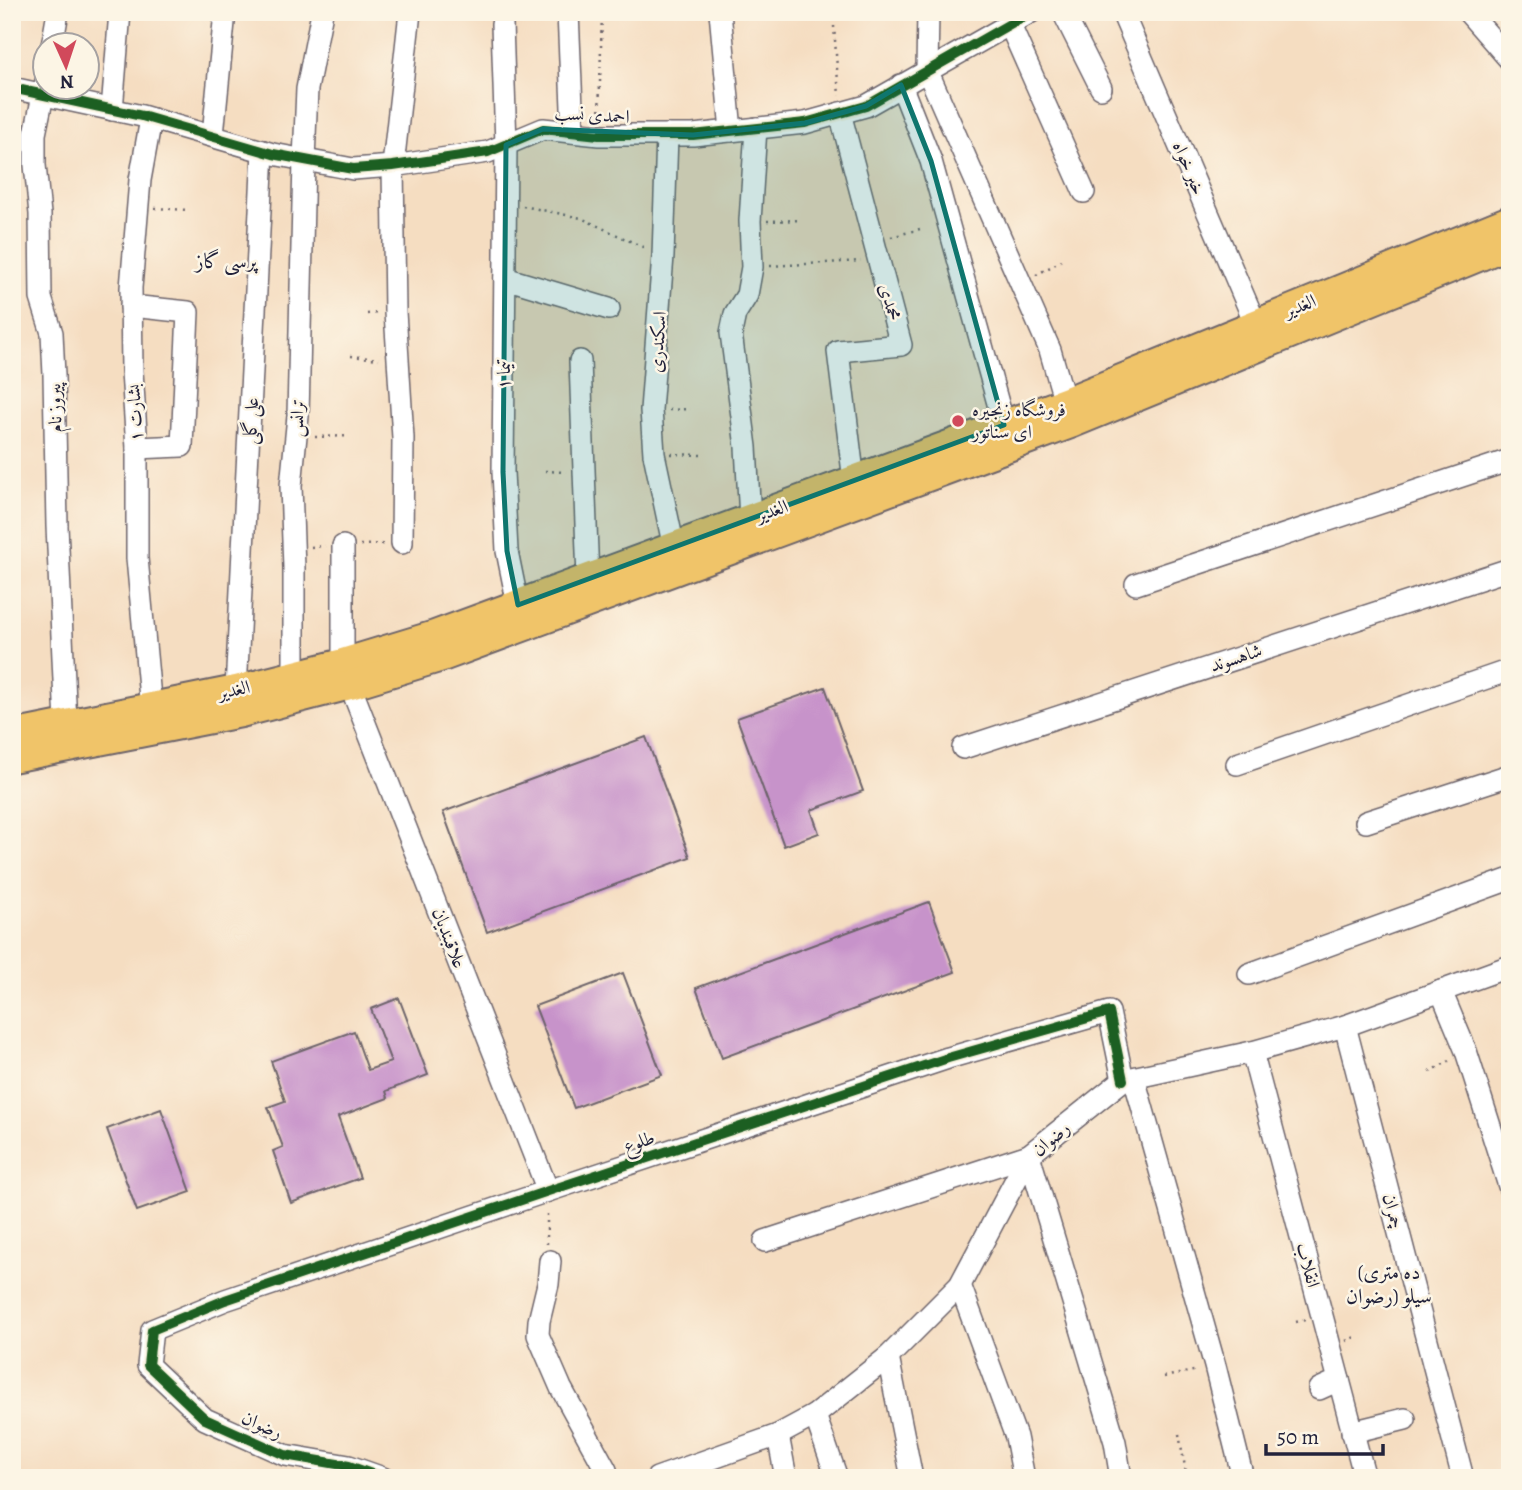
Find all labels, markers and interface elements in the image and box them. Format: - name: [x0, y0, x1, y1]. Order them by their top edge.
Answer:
- north arrow: [32, 32, 102, 102]
- text: N: [59, 69, 74, 95]
- street label: احمدی نسب: [554, 100, 630, 130]
- street label: خیر خواه: [1166, 137, 1212, 199]
- district label: پرسی گاز: [193, 247, 259, 276]
- street label: محمدی: [873, 281, 907, 324]
- street label: الغدیر: [1278, 288, 1320, 325]
- street label: اسکندری: [643, 310, 673, 374]
- street label: تیما ۱: [491, 359, 517, 390]
- street label: پیروز نام: [41, 381, 72, 433]
- street label: بشارت ۱: [120, 383, 149, 443]
- street label: علی گلی: [237, 397, 266, 445]
- place label: فروشگاه زنجیره ای سناتور: [970, 397, 1066, 445]
- street label: ترانس: [283, 398, 311, 438]
- marker: فروشگاه زنجیره ای سناتور: [950, 413, 966, 429]
- street label: الغدیر: [750, 493, 792, 529]
- street label: شاهسوند: [1207, 637, 1265, 679]
- street label: الغدیر: [213, 674, 253, 707]
- street label: علاقبندیان: [426, 904, 472, 972]
- street label: رضوان: [1026, 1115, 1076, 1163]
- street label: طلوع: [620, 1125, 659, 1161]
- street label: چمران: [1376, 1191, 1410, 1231]
- street label: انقلاب: [1290, 1240, 1326, 1290]
- district label: (ده متری سیلو (رضوان: [1346, 1258, 1432, 1310]
- street label: رضوان: [237, 1405, 287, 1445]
- scale bar: [1266, 1413, 1384, 1457]
- text: 50 m: [1277, 1423, 1319, 1451]

